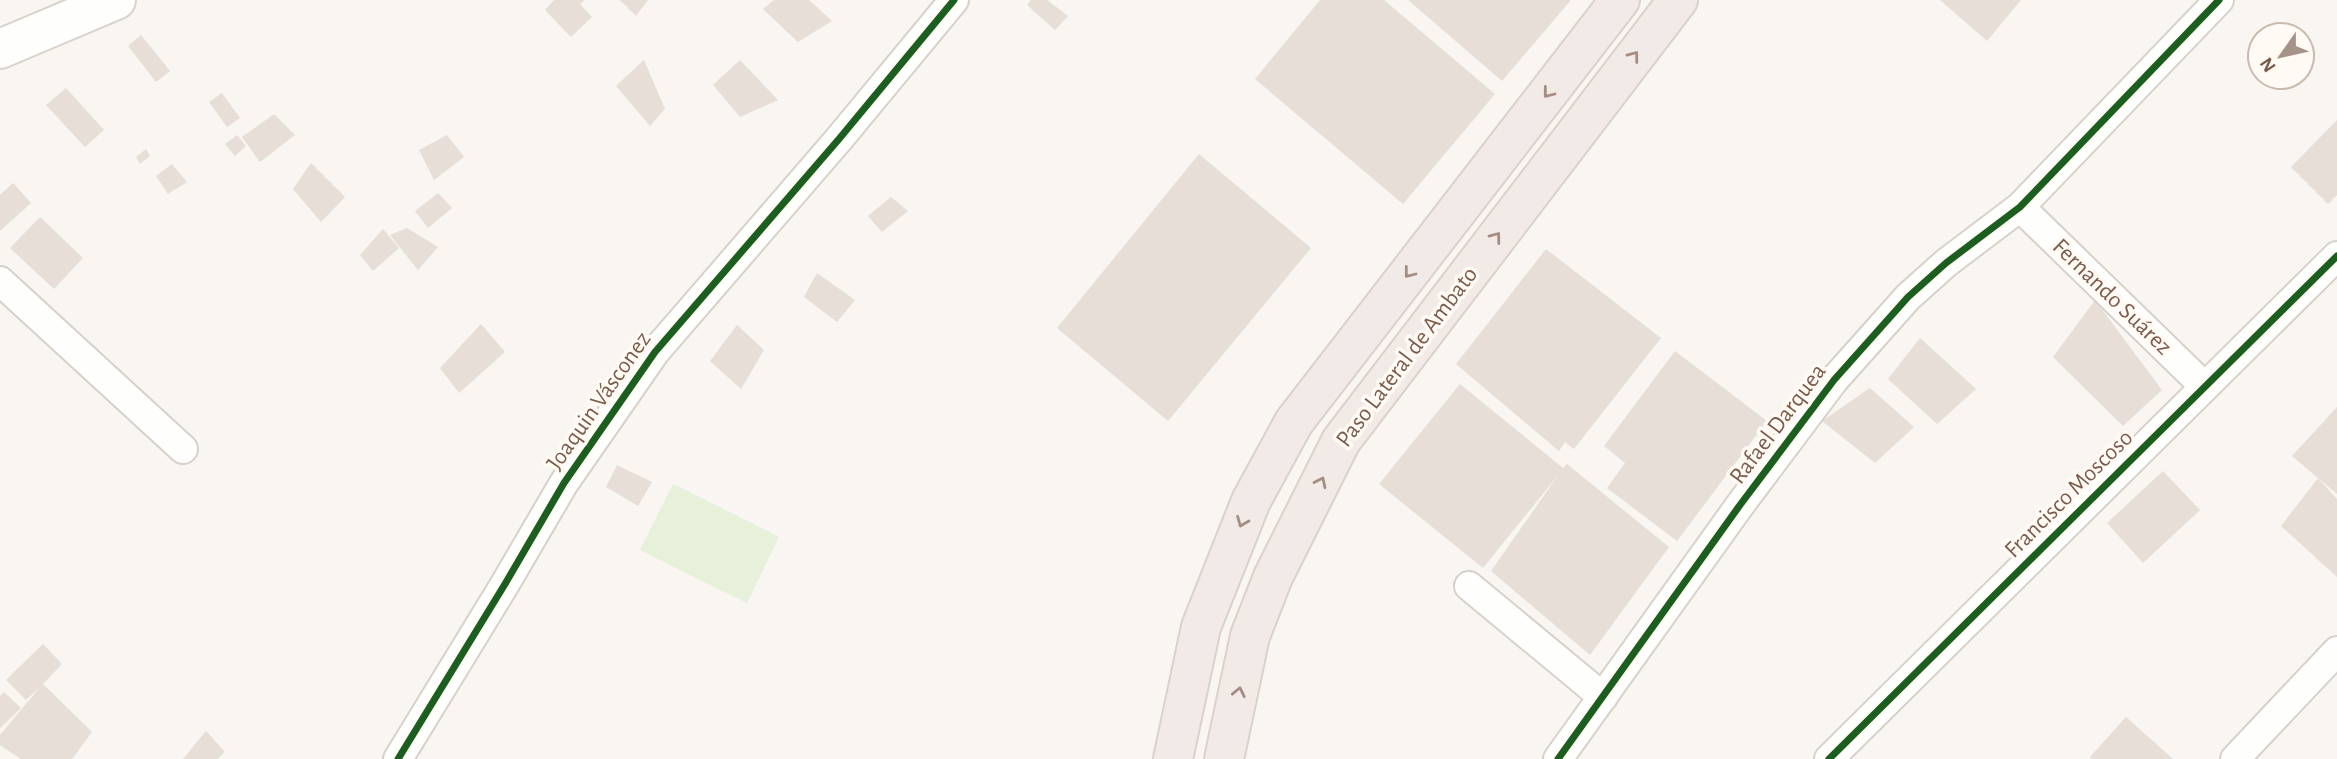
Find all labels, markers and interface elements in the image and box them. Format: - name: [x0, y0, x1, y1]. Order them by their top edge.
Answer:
- north arrow: [2246, 21, 2316, 91]
- one-way arrow: [1625, 52, 1638, 64]
- text: N: [2257, 54, 2280, 75]
- one-way arrow: [1544, 85, 1557, 97]
- one-way arrow: [1487, 233, 1500, 245]
- street label: Fernando Suárez: [2048, 234, 2176, 360]
- street label: Paso Lateral de Ambato: [1332, 263, 1482, 451]
- one-way arrow: [1405, 265, 1418, 278]
- street label: Joaquin Vásconez: [542, 327, 656, 475]
- street label: Rafael Darquea: [1725, 360, 1831, 488]
- street label: Francisco Moscoso: [2000, 425, 2138, 563]
- one-way arrow: [1313, 477, 1327, 489]
- one-way arrow: [1237, 515, 1251, 527]
- one-way arrow: [1230, 686, 1245, 698]

